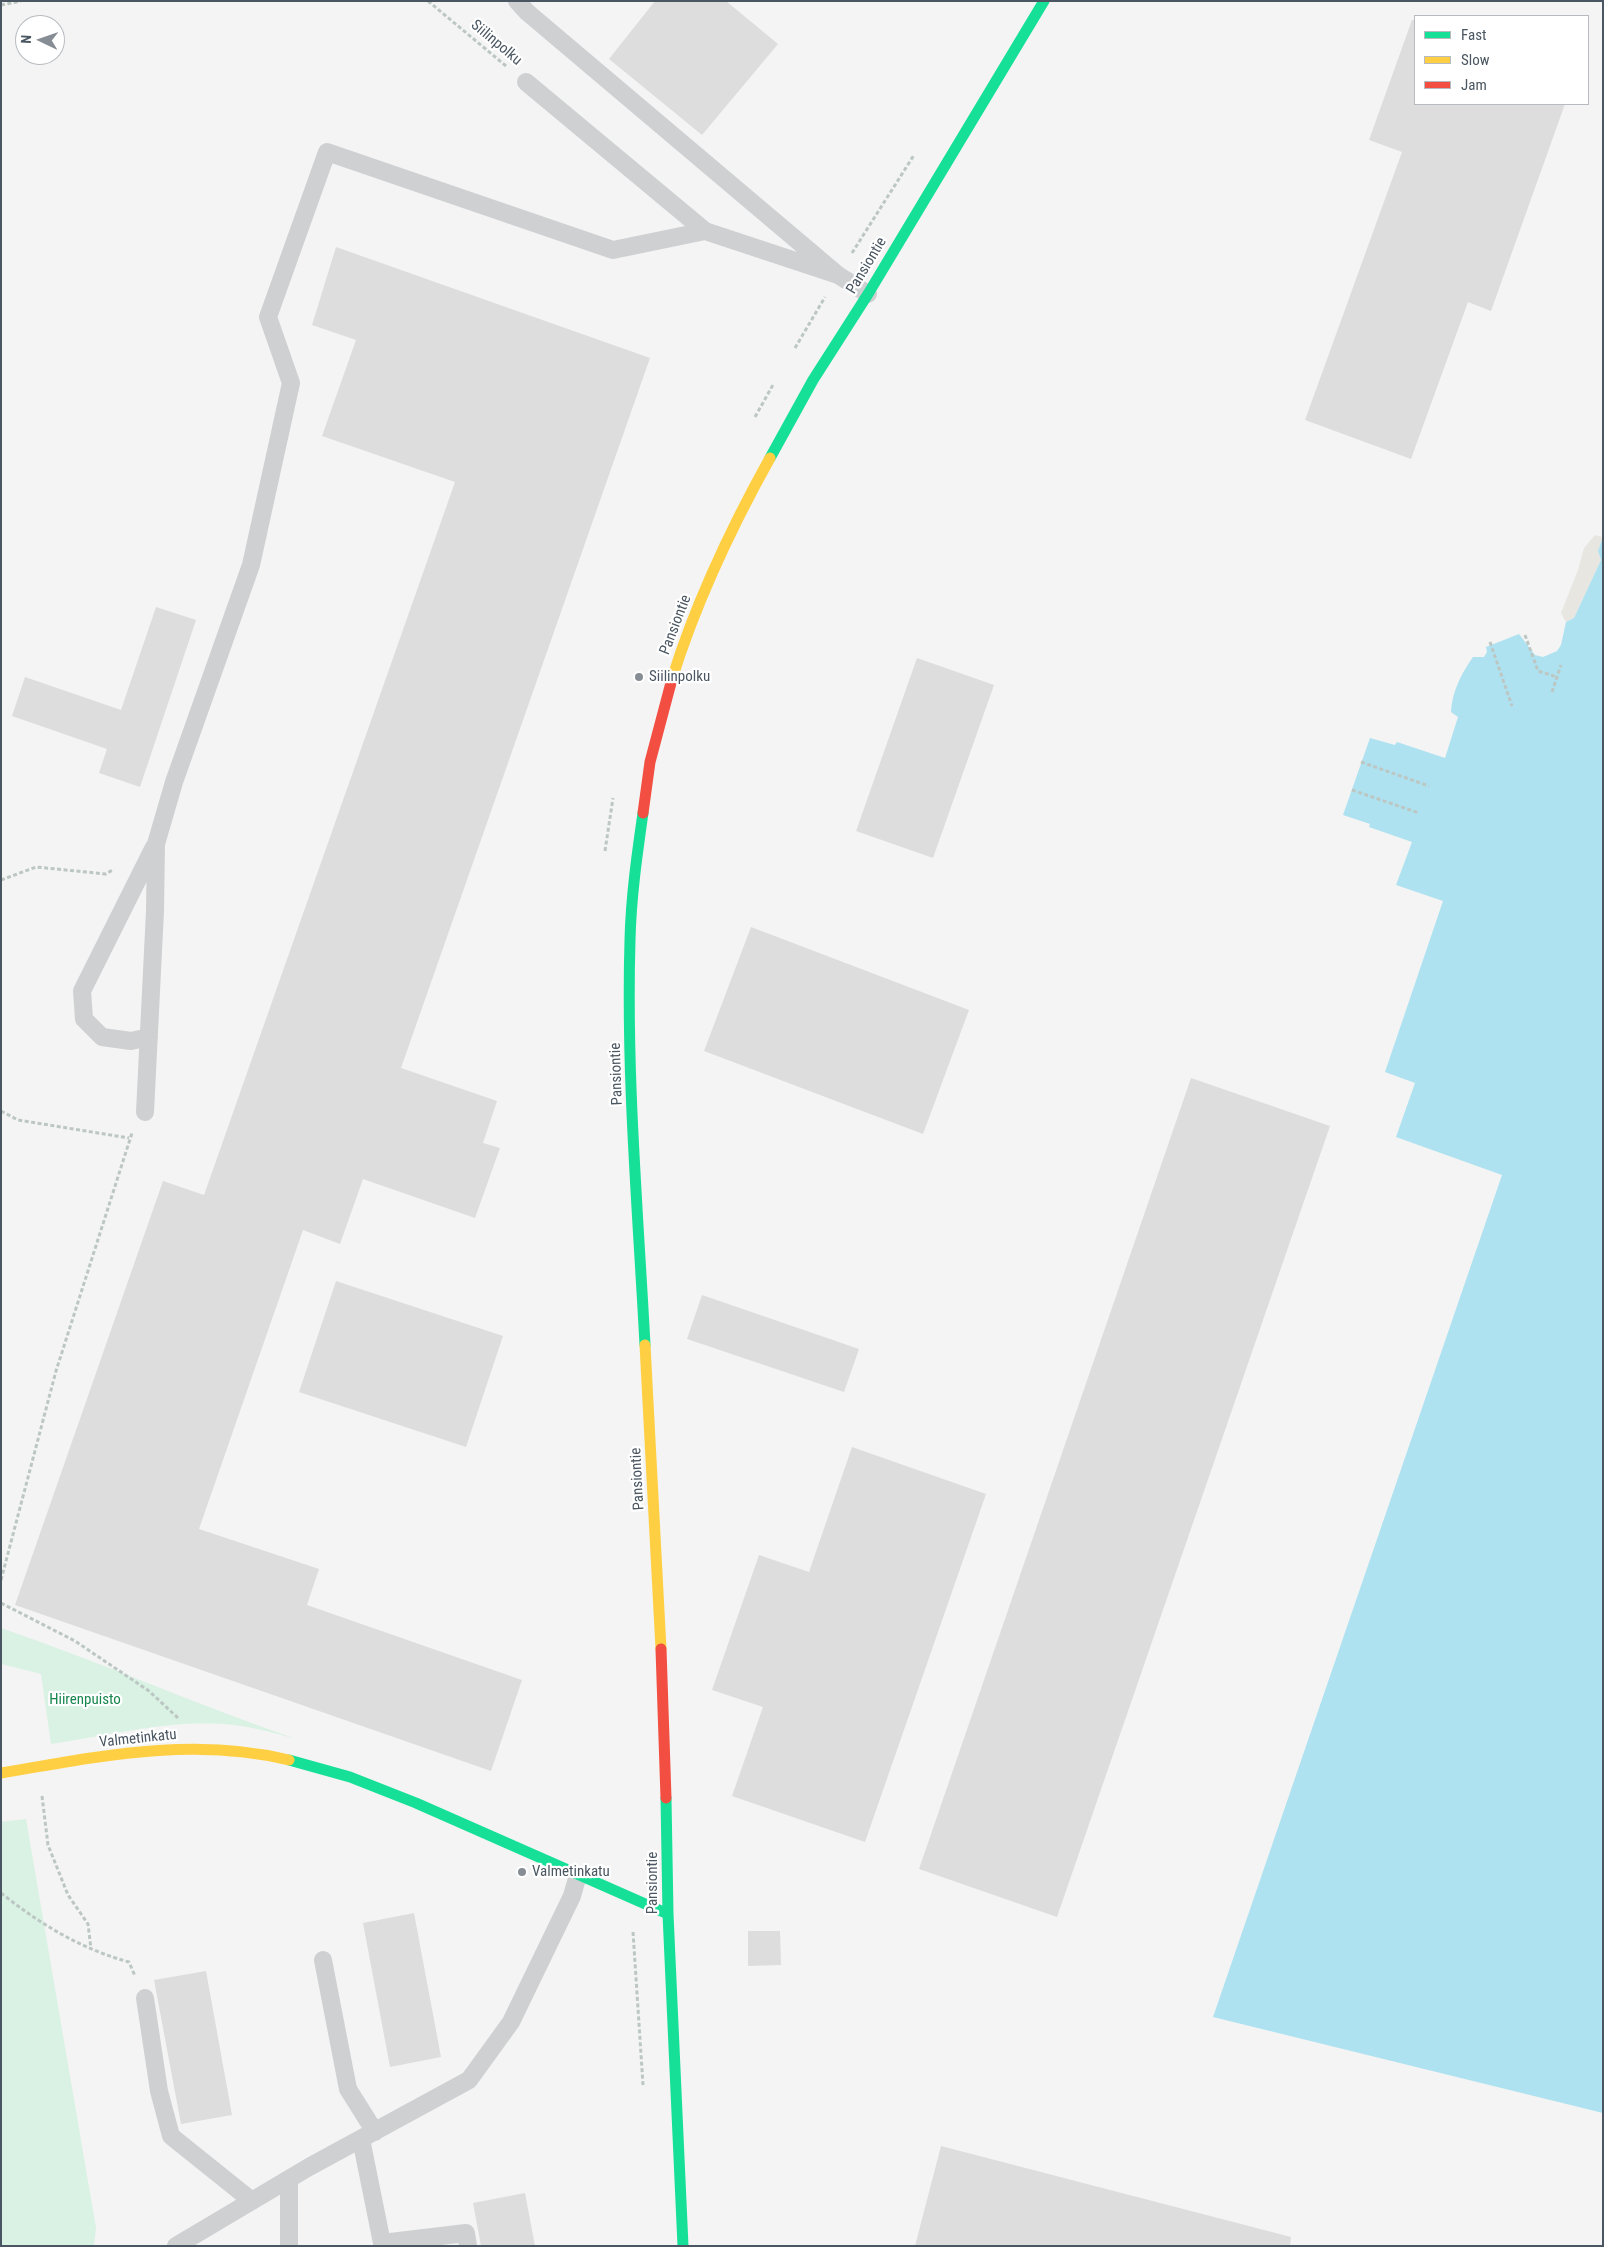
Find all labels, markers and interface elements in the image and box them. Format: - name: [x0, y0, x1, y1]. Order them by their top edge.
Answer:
- north arrow: [15, 15, 65, 65]
- legend: [1414, 15, 1589, 105]
- street label: Siilinpolku: [467, 16, 525, 70]
- text: Fast: [1461, 26, 1486, 44]
- text: N: [18, 35, 34, 44]
- text: Slow: [1461, 51, 1490, 69]
- text: Jam: [1461, 76, 1487, 94]
- street label: Pansiontie: [843, 235, 891, 297]
- street label: Pansiontie: [656, 593, 696, 657]
- place label: Siilinpolku: [649, 668, 710, 686]
- marker: Siilinpolku: [633, 671, 645, 683]
- street label: Pansiontie: [607, 1042, 627, 1106]
- street label: Pansiontie: [627, 1447, 649, 1511]
- park label: Hiirenpuisto: [49, 1691, 121, 1709]
- street label: Valmetinkatu: [98, 1726, 178, 1752]
- street label: Pansiontie: [644, 1852, 662, 1914]
- place label: Valmetinkatu: [532, 1863, 610, 1881]
- marker: Valmetinkatu: [516, 1866, 528, 1878]

